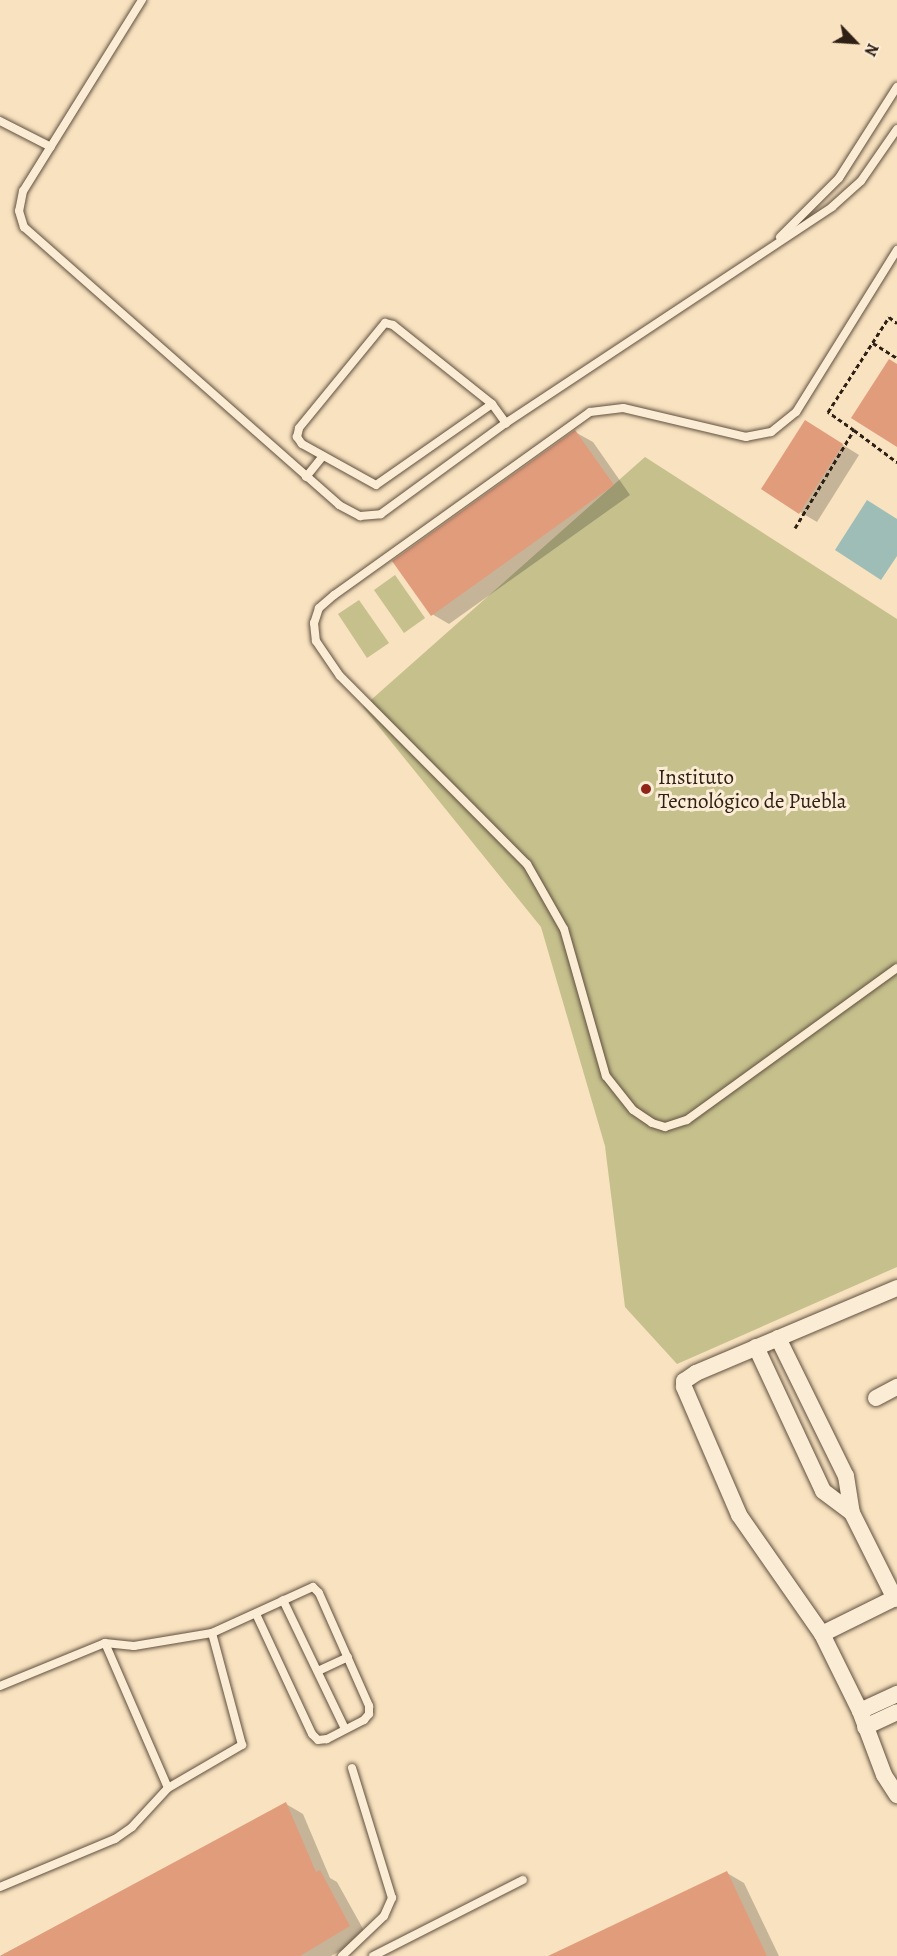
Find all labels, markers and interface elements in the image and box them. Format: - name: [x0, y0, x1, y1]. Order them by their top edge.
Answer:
- north arrow: [825, 12, 885, 72]
- text: N: [859, 40, 884, 60]
- place label: Instituto Tecnológico de Puebla: [658, 764, 846, 814]
- marker: Instituto Tecnológico de Puebla: [639, 782, 653, 796]

